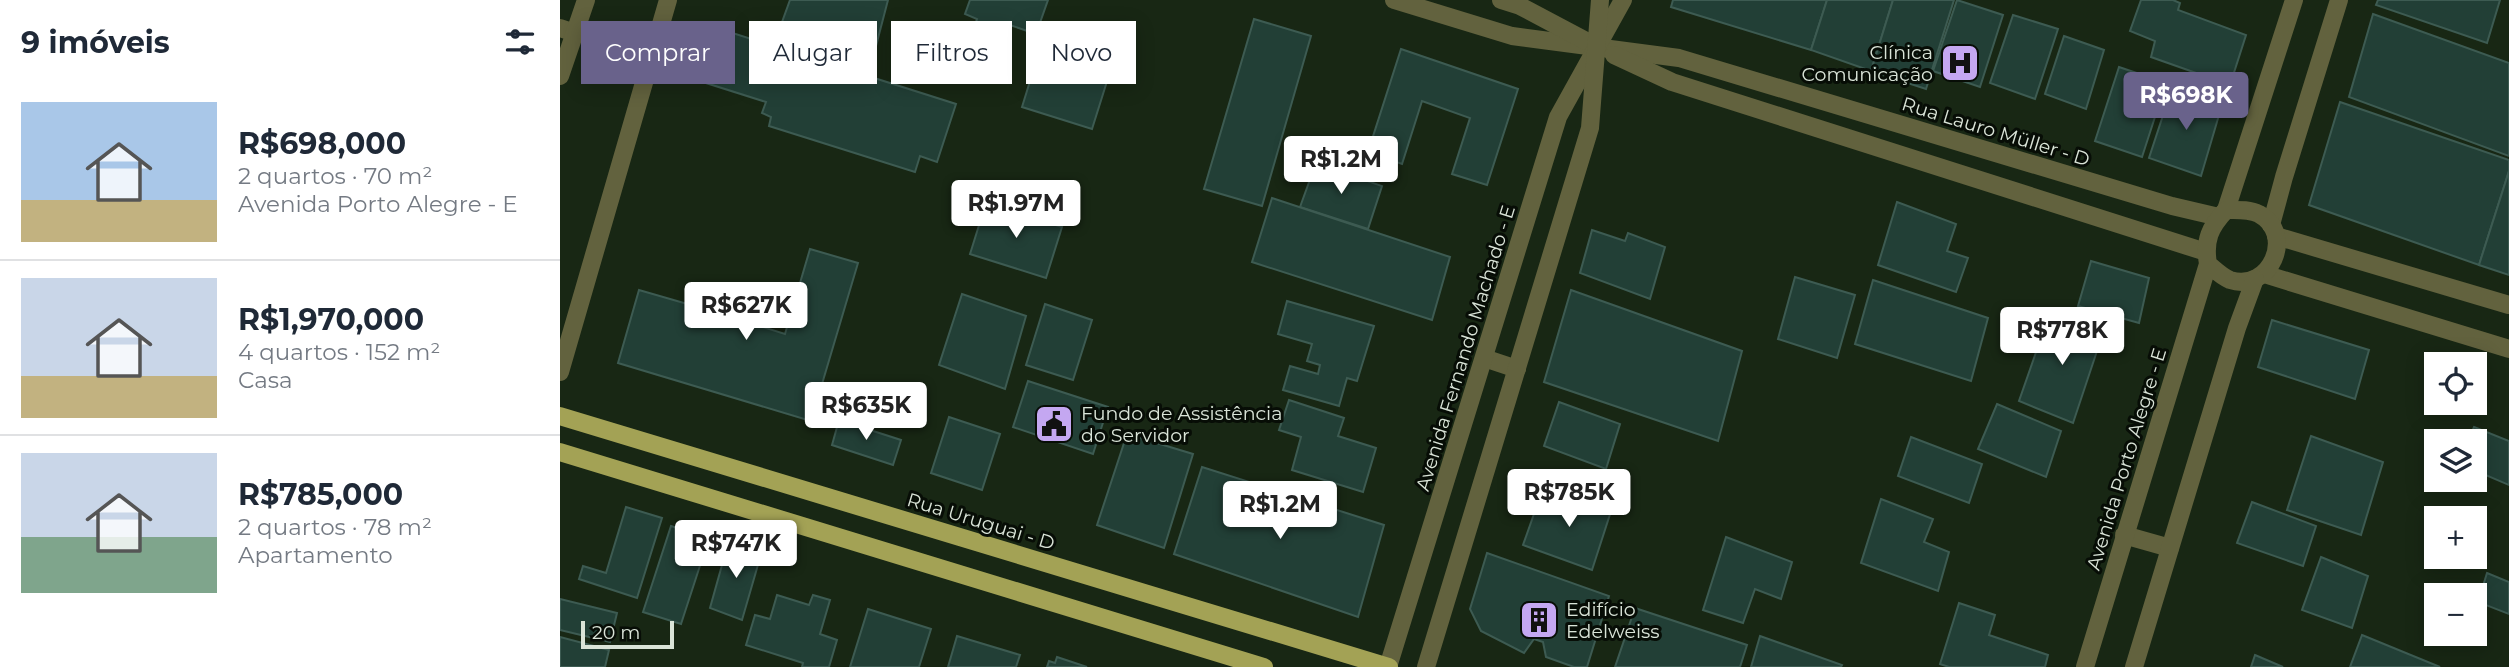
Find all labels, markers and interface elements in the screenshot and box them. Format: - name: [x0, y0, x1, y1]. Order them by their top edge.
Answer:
- chip: Comprar: [581, 21, 735, 84]
- chip: Alugar: [749, 21, 877, 84]
- chip: Filtros: [891, 21, 1012, 84]
- chip: Novo: [1026, 21, 1136, 84]
- icon: filters: [501, 23, 539, 61]
- text: 9 imóveis: [21, 24, 170, 61]
- place label: Clínica Comunicação: [1801, 41, 1933, 86]
- hospital icon: Clínica Comunicação: [1939, 42, 1981, 84]
- pin: R$698K: [2129, 72, 2243, 132]
- text: R$698K: [2139, 81, 2233, 109]
- street label: Rua Lauro Müller - D: [1899, 92, 2093, 171]
- text: R$698,000: [238, 125, 406, 162]
- icon: home: [77, 130, 161, 214]
- pin: R$1.2M: [1284, 136, 1398, 196]
- text: R$1.2M: [1300, 145, 1382, 173]
- text: 2 quartos · 70 m²: [238, 162, 432, 190]
- pin: R$1.97M: [951, 180, 1081, 240]
- text: R$1.97M: [967, 189, 1065, 217]
- text: Avenida Porto Alegre - E: [238, 190, 518, 218]
- street label: Avenida Fernando Machado - E: [1411, 202, 1520, 494]
- pin: R$627K: [689, 282, 803, 342]
- text: R$627K: [700, 291, 792, 319]
- text: R$1,970,000: [238, 301, 424, 338]
- icon: home: [77, 306, 161, 390]
- pin: R$778K: [2005, 308, 2119, 367]
- text: R$778K: [2016, 316, 2108, 344]
- text: 4 quartos · 152 m²: [238, 338, 440, 366]
- street label: Avenida Porto Alegre - E: [2082, 345, 2171, 573]
- map controls: [2424, 352, 2487, 646]
- button: locate: [2424, 352, 2487, 415]
- text: Casa: [238, 366, 293, 394]
- pin: R$635K: [809, 382, 923, 442]
- text: R$635K: [821, 391, 911, 419]
- place label: Fundo de Assistência do Servidor: [1081, 402, 1282, 447]
- public building icon: Fundo de Assistência do Servidor: [1033, 403, 1075, 445]
- button: layers: [2424, 429, 2487, 492]
- pin: R$785K: [1512, 470, 1626, 529]
- text: R$785,000: [238, 476, 403, 513]
- text: R$785K: [1523, 478, 1615, 506]
- icon: home: [77, 481, 161, 565]
- pin: R$1.2M: [1223, 482, 1337, 541]
- street label: Rua Uruguai - D: [904, 488, 1057, 555]
- text: R$1.2M: [1239, 490, 1321, 518]
- button: +: [2424, 506, 2487, 569]
- text: 2 quartos · 78 m²: [238, 513, 432, 541]
- pin: R$747K: [679, 520, 793, 580]
- text: R$747K: [691, 529, 781, 557]
- text: Apartamento: [238, 541, 393, 569]
- button: −: [2424, 583, 2487, 646]
- place label: Edifício Edelweiss: [1566, 598, 1660, 643]
- building icon: Edifício Edelweiss: [1518, 599, 1560, 641]
- scale bar: [581, 618, 674, 650]
- text: 20 m: [592, 621, 640, 644]

